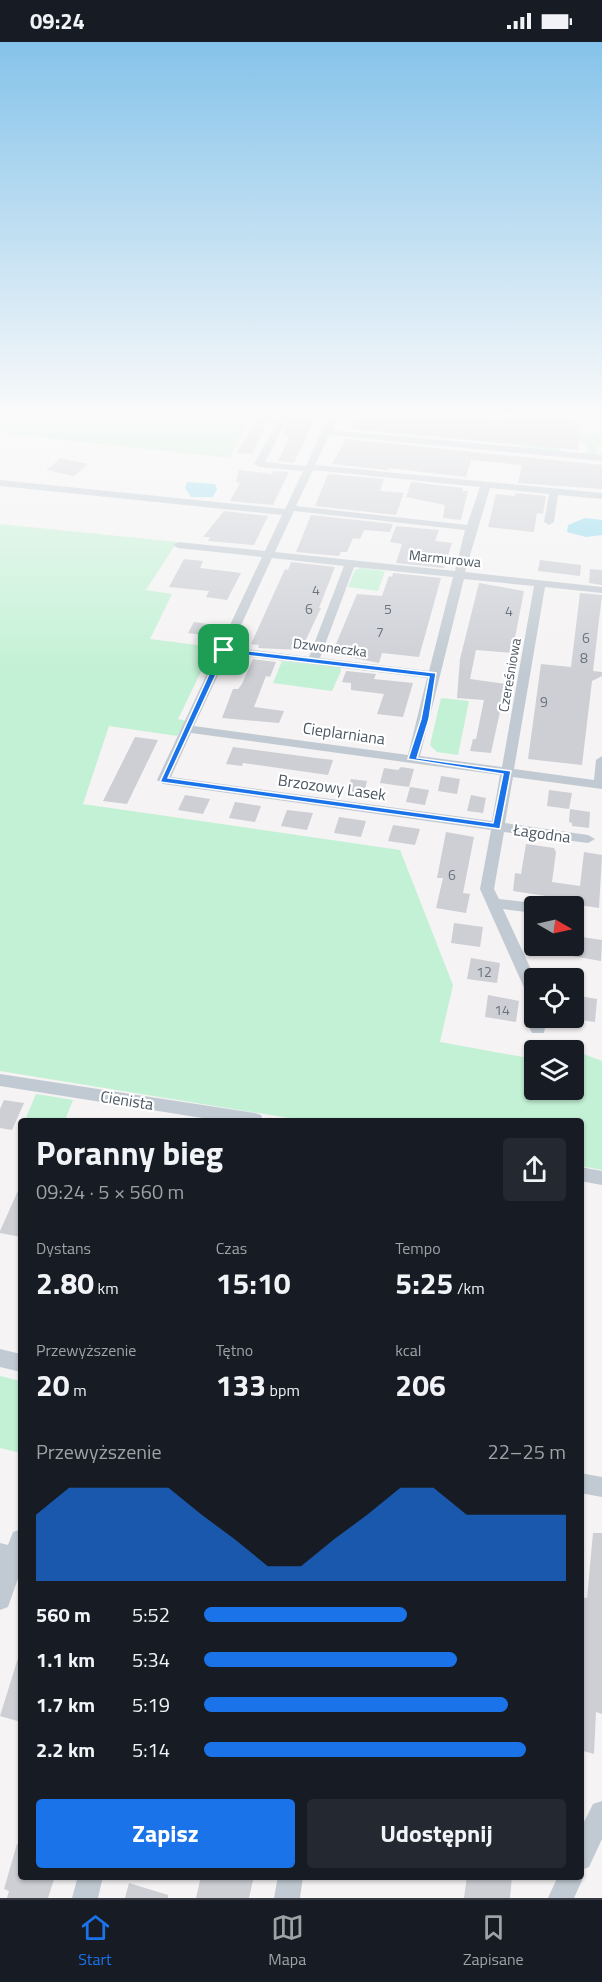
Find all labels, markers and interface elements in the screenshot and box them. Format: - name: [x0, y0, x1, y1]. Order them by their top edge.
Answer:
- text: 09:24: [30, 4, 85, 38]
- street label: Marmurowa: [408, 544, 482, 572]
- house number: 4: [312, 579, 320, 600]
- house number: 6: [305, 598, 313, 619]
- house number: 5: [384, 598, 392, 619]
- house number: 4: [505, 600, 513, 621]
- house number: 7: [376, 621, 384, 642]
- pin: [198, 624, 249, 675]
- house number: 6: [582, 627, 590, 648]
- street label: Dzwoneczka: [292, 632, 368, 662]
- icon: arrive: [207, 633, 240, 666]
- street label: Czereśniowa: [492, 636, 526, 714]
- house number: 8: [580, 647, 588, 668]
- house number: 9: [540, 691, 548, 712]
- street label: Cieplarniana: [301, 715, 387, 751]
- street label: Brzozowy Lasek: [276, 768, 388, 807]
- street label: Łagodna: [511, 817, 572, 849]
- house number: 6: [448, 864, 456, 885]
- north arrow: [524, 896, 584, 956]
- map controls: [524, 896, 584, 1100]
- house number: 12: [476, 961, 492, 982]
- button: locate: [524, 968, 584, 1028]
- house number: 14: [494, 999, 510, 1020]
- button: layers: [524, 1040, 584, 1100]
- street label: Cienista: [99, 1084, 155, 1116]
- text: Poranny bieg: [36, 1128, 223, 1178]
- button: share: [503, 1138, 566, 1201]
- text: 09:24 · 5 × 560 m: [36, 1176, 184, 1207]
- text: Dystans: [36, 1236, 91, 1260]
- text: Czas: [216, 1236, 247, 1260]
- text: Tempo: [395, 1236, 441, 1260]
- text: 2.80: [36, 1260, 94, 1306]
- text: 15:10: [216, 1260, 291, 1306]
- text: 5:25: [395, 1260, 453, 1306]
- text: km: [94, 1276, 119, 1300]
- text: /km: [453, 1276, 485, 1300]
- text: Przewyższenie: [36, 1338, 136, 1362]
- text: Tętno: [216, 1338, 253, 1362]
- text: kcal: [395, 1338, 421, 1362]
- text: 20: [36, 1362, 70, 1408]
- text: 133: [216, 1362, 266, 1408]
- text: 206: [395, 1362, 446, 1408]
- text: m: [70, 1378, 87, 1402]
- text: bpm: [266, 1378, 300, 1402]
- text: Przewyższenie: [36, 1436, 161, 1467]
- text: 22–25 m: [487, 1436, 566, 1467]
- text: 560 m: [36, 1599, 91, 1630]
- text: 5:52: [132, 1599, 170, 1630]
- text: 1.1 km: [36, 1644, 95, 1675]
- text: 5:34: [132, 1644, 170, 1675]
- text: 1.7 km: [36, 1689, 95, 1720]
- text: 5:19: [132, 1689, 170, 1720]
- text: 2.2 km: [36, 1734, 95, 1765]
- text: 5:14: [132, 1734, 170, 1765]
- button: Zapisz: [36, 1799, 295, 1868]
- button: Udostępnij: [307, 1799, 566, 1868]
- tab: Start: [78, 1911, 112, 1971]
- tab: Mapa: [268, 1911, 306, 1971]
- tab: Zapisane: [463, 1911, 524, 1971]

